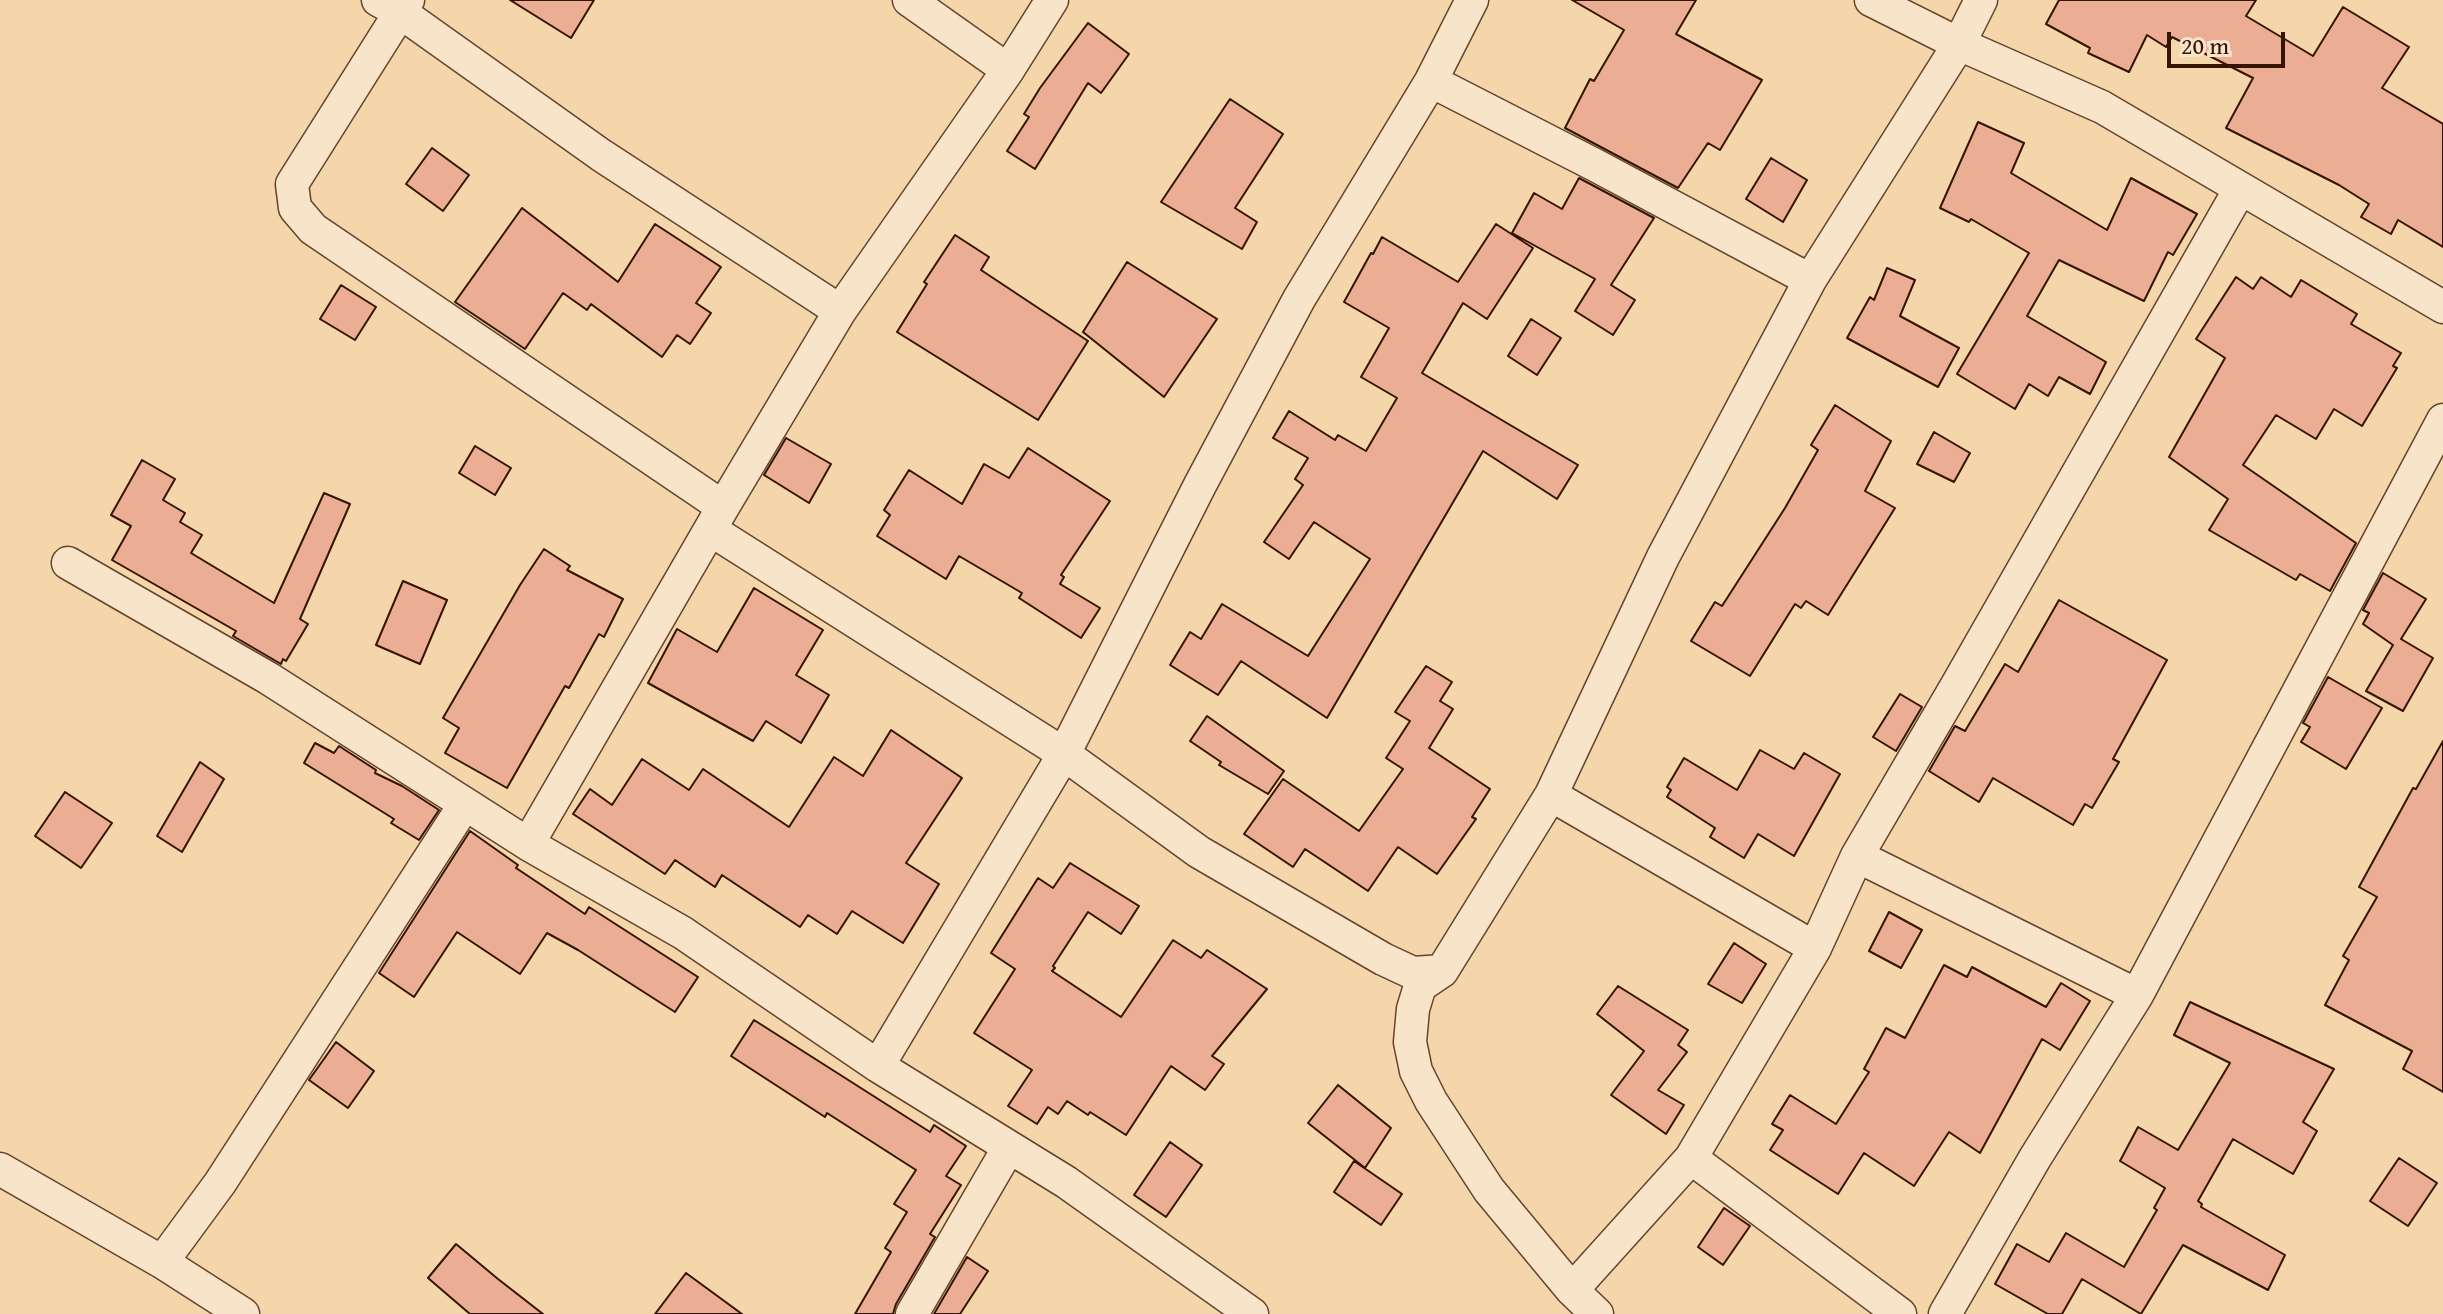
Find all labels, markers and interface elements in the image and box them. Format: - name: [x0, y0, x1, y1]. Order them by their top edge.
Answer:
- scale bar: [2171, 16, 2289, 66]
- text: 20 m: [2181, 28, 2229, 63]

